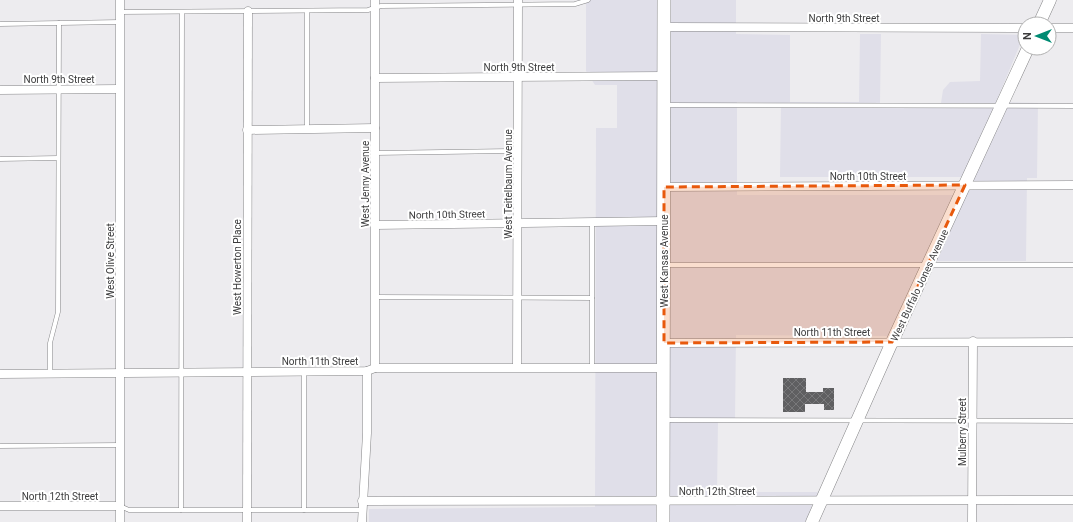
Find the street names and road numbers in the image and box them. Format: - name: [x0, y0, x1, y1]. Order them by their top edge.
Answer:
- street label: North 9th Street: [809, 13, 880, 24]
- street label: North 9th Street: [484, 62, 555, 73]
- street label: North 9th Street: [24, 74, 95, 85]
- street label: West Teitelbaum Avenue: [503, 129, 514, 239]
- street label: West Jenny Avenue: [360, 141, 371, 227]
- street label: North 10th Street: [830, 171, 906, 182]
- street label: North 10th Street: [409, 208, 485, 221]
- street label: West Kansas Avenue: [659, 214, 670, 308]
- street label: West Howerton Place: [232, 219, 243, 315]
- street label: West Olive Street: [105, 223, 116, 299]
- street label: West Buffalo Jones Avenue: [889, 228, 950, 343]
- street label: North 11th Street: [794, 327, 870, 338]
- street label: North 11th Street: [282, 356, 358, 367]
- street label: Mulberry Street: [957, 398, 968, 466]
- street label: North 12th Street: [679, 486, 755, 497]
- street label: North 12th Street: [22, 491, 98, 502]

